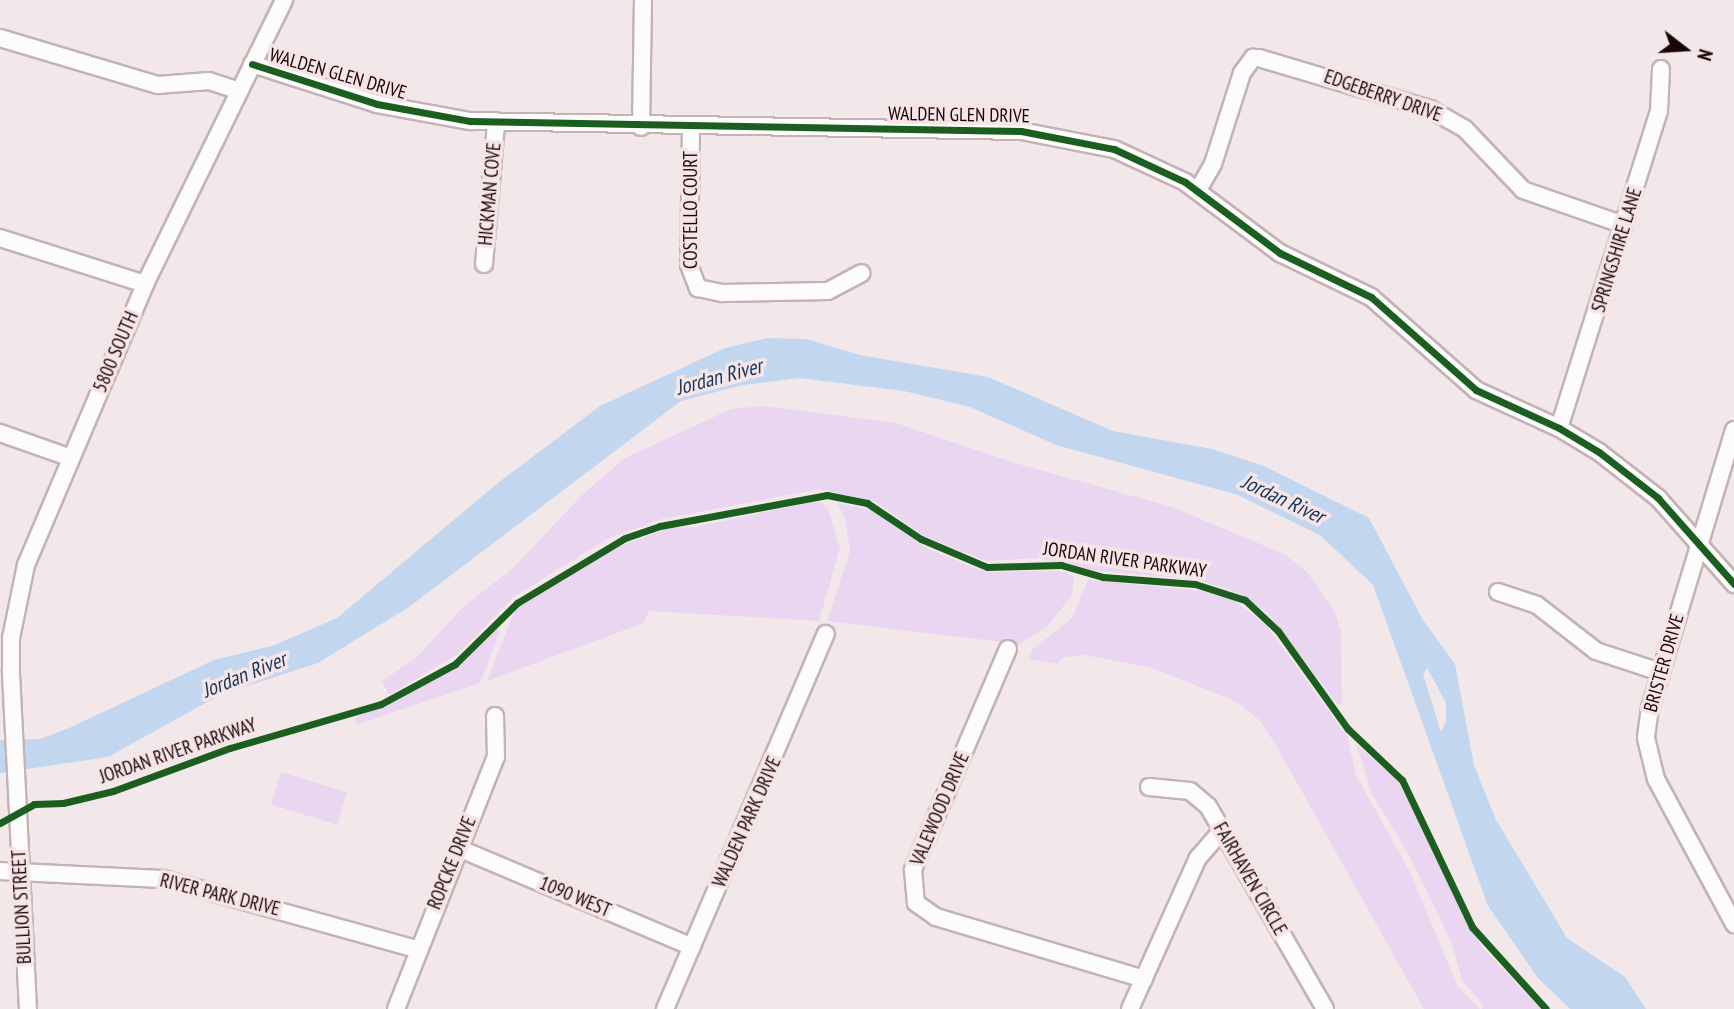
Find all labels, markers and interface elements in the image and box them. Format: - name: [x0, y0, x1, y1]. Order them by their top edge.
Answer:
- north arrow: [1650, 14, 1720, 84]
- street label: WALDEN GLEN DRIVE: [267, 44, 409, 104]
- text: N: [1692, 47, 1718, 64]
- street label: EDGEBERRY DRIVE: [1321, 65, 1445, 127]
- street label: WALDEN GLEN DRIVE: [888, 102, 1030, 128]
- street label: HICKMAN COVE: [474, 142, 506, 246]
- street label: COSTELLO COURT: [680, 151, 702, 269]
- street label: SPRINGSHIRE LANE: [1587, 185, 1647, 315]
- street label: 5800 SOUTH: [89, 308, 143, 396]
- water label: Jordan River: [673, 353, 765, 401]
- water label: Jordan River: [1238, 469, 1328, 529]
- street label: JORDAN RIVER PARKWAY: [1042, 537, 1208, 583]
- street label: BRISTER DRIVE: [1639, 611, 1689, 715]
- water label: Jordan River: [198, 647, 290, 703]
- street label: JORDAN RIVER PARKWAY: [97, 713, 259, 789]
- street label: VALEWOOD DRIVE: [906, 749, 974, 869]
- street label: WALDEN PARK DRIVE: [708, 753, 786, 891]
- street label: ROPCKE DRIVE: [423, 813, 481, 913]
- street label: FAIRHAVEN CIRCLE: [1209, 819, 1291, 939]
- street label: BULLION STREET: [8, 849, 36, 965]
- street label: RIVER PARK DRIVE: [157, 869, 283, 921]
- street label: 1090 WEST: [536, 872, 614, 922]

